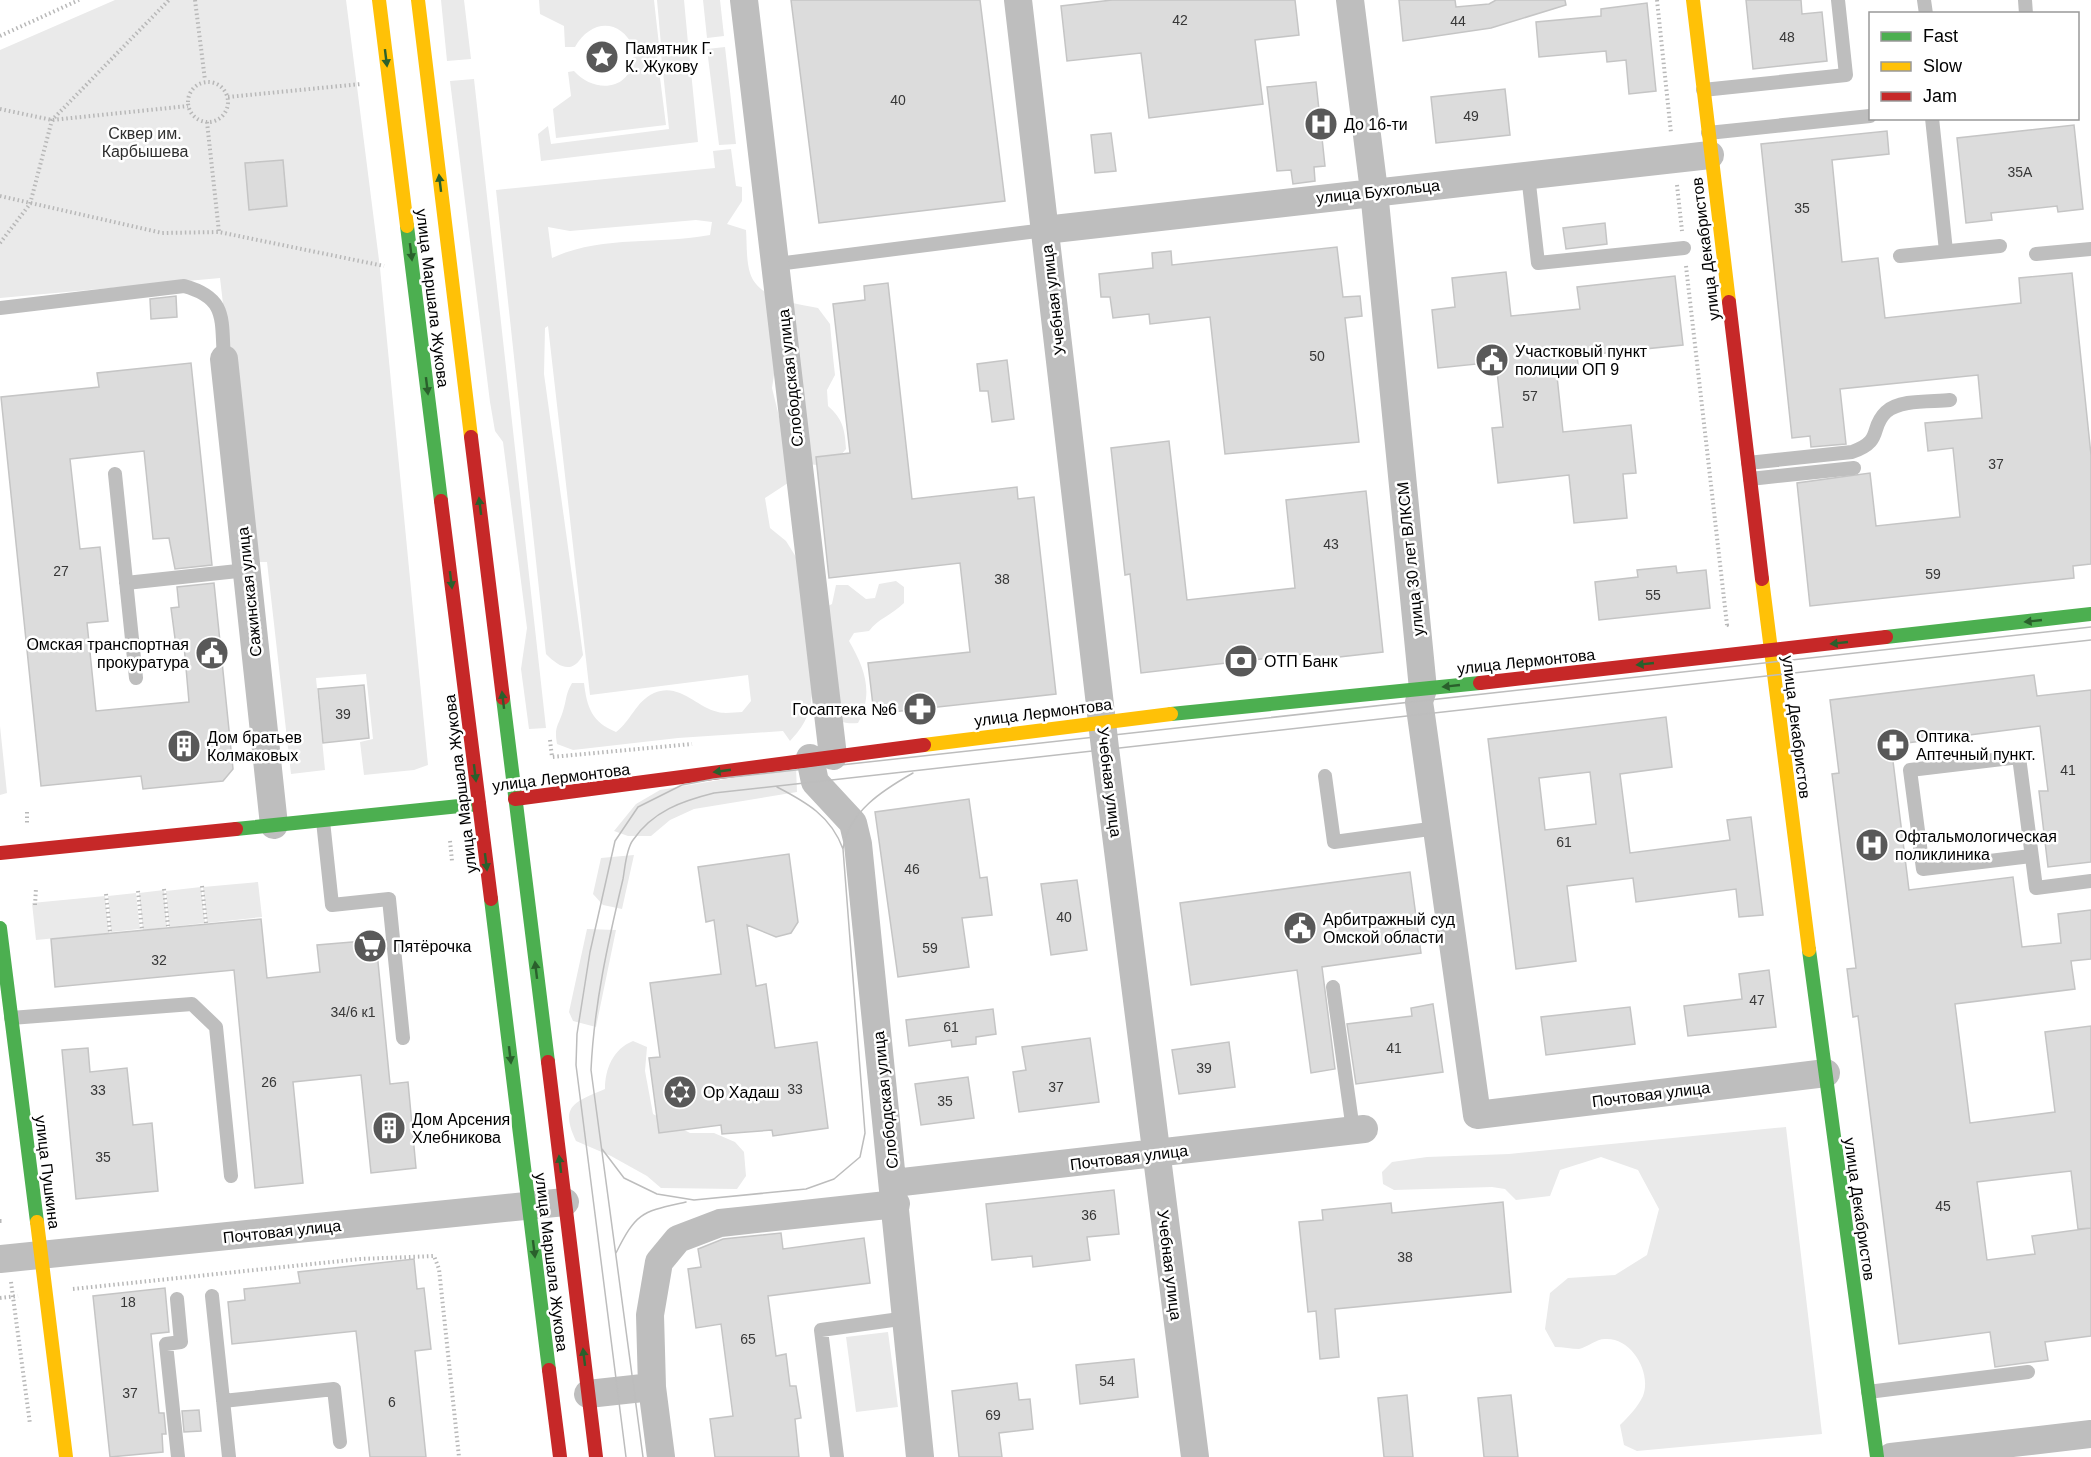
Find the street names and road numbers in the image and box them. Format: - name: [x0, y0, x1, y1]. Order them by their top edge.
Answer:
- street label: улица Декабристов: [1688, 176, 1723, 321]
- street label: улица Бухгольца: [1315, 177, 1441, 206]
- street label: улица Маршала Жукова: [413, 208, 452, 389]
- street label: Учебная улица: [1038, 244, 1069, 356]
- street label: Слободская улица: [775, 308, 806, 448]
- street label: улица 30 лет ВЛКСМ: [1394, 481, 1427, 637]
- street label: Сажинская улица: [234, 526, 265, 658]
- street label: улица Лермонтова: [1456, 646, 1596, 677]
- street label: улица Декабристов: [1779, 655, 1814, 800]
- street label: улица Маршала Жукова: [441, 693, 480, 874]
- street label: улица Лермонтова: [973, 696, 1113, 729]
- street label: Учебная улица: [1094, 726, 1125, 838]
- street label: улица Лермонтова: [491, 761, 631, 794]
- street label: Слободская улица: [870, 1030, 901, 1170]
- street label: Почтовая улица: [1591, 1079, 1711, 1110]
- street label: улица Пушкина: [32, 1114, 63, 1230]
- street label: улица Декабристов: [1841, 1137, 1878, 1282]
- street label: Почтовая улица: [1069, 1142, 1189, 1173]
- street label: улица Маршала Жукова: [532, 1172, 571, 1353]
- street label: Учебная улица: [1154, 1209, 1185, 1321]
- street label: Почтовая улица: [222, 1217, 342, 1246]

